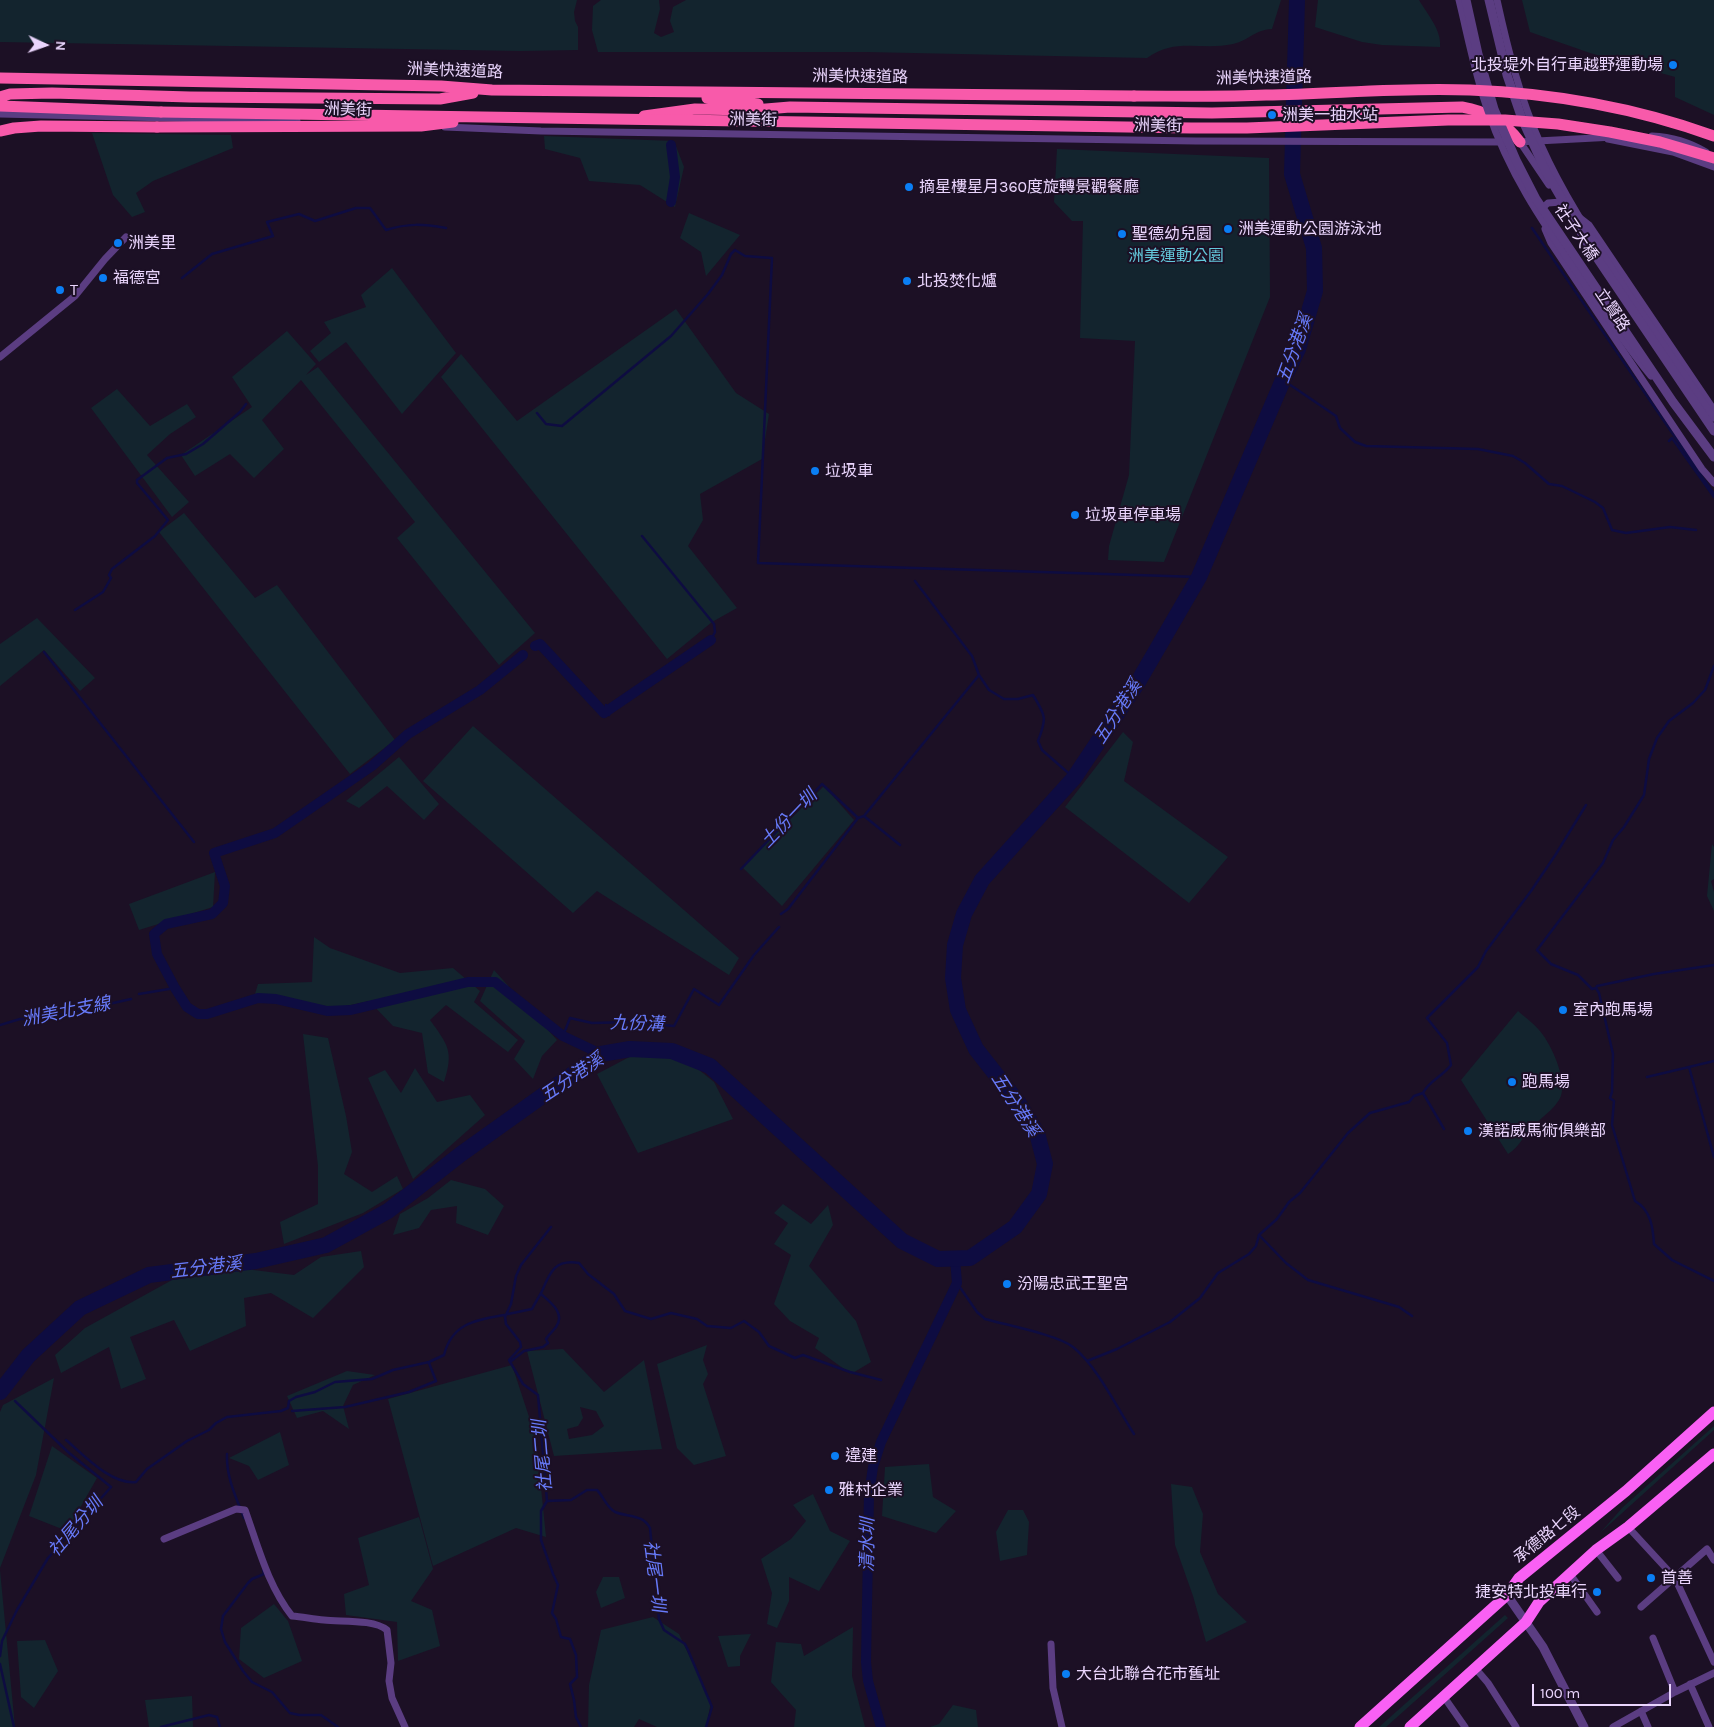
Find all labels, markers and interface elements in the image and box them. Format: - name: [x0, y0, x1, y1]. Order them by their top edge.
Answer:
- north arrow: [20, 20, 70, 70]
- text: N: [52, 40, 69, 51]
- place label: 北投堤外自行車越野運動場: [1471, 55, 1663, 75]
- marker: 北投堤外自行車越野運動場: [1667, 59, 1679, 71]
- street label: 洲美快速道路: [407, 60, 503, 82]
- street label: 洲美快速道路: [812, 67, 908, 87]
- street label: 洲美快速道路: [1216, 68, 1312, 88]
- street label: 洲美街: [324, 100, 372, 120]
- place label: 洲美一抽水站: [1282, 105, 1378, 125]
- marker: 洲美一抽水站: [1266, 109, 1278, 121]
- street label: 洲美街: [729, 110, 777, 130]
- street label: 洲美街: [1134, 116, 1182, 136]
- place label: 摘星樓星月360度旋轉景觀餐廳: [919, 177, 1139, 197]
- marker: 摘星樓星月360度旋轉景觀餐廳: [903, 181, 915, 193]
- street label: 社子大橋: [1550, 201, 1602, 265]
- place label: 洲美運動公園游泳池: [1238, 219, 1382, 239]
- marker: 洲美運動公園游泳池: [1222, 223, 1234, 235]
- place label: 聖德幼兒園: [1132, 224, 1212, 244]
- marker: 聖德幼兒園: [1116, 228, 1128, 240]
- place label: 洲美里: [128, 233, 176, 253]
- marker: 洲美里: [112, 237, 124, 249]
- park label: 洲美運動公園: [1128, 246, 1224, 266]
- place label: 福德宮: [113, 268, 161, 288]
- place label: 北投焚化爐: [917, 271, 997, 291]
- marker: 福德宮: [97, 272, 109, 284]
- marker: 北投焚化爐: [901, 275, 913, 287]
- place label: T: [70, 280, 78, 300]
- marker: T: [54, 284, 66, 296]
- street label: 立賢路: [1591, 285, 1633, 335]
- water label: 五分港溪: [1273, 311, 1317, 387]
- place label: 垃圾車: [825, 461, 873, 481]
- marker: 垃圾車: [809, 465, 821, 477]
- place label: 垃圾車停車場: [1085, 505, 1181, 525]
- marker: 垃圾車停車場: [1069, 509, 1081, 521]
- water label: 五分港溪: [1089, 676, 1147, 748]
- water label: 土份一圳: [756, 786, 822, 852]
- water label: 洲美北支線: [20, 993, 112, 1031]
- place label: 室內跑馬場: [1573, 1000, 1653, 1020]
- marker: 室內跑馬場: [1557, 1004, 1569, 1016]
- water label: 九份溝: [610, 1012, 664, 1036]
- water label: 五分港溪: [536, 1049, 608, 1107]
- water label: 五分港溪: [986, 1069, 1044, 1141]
- place label: 跑馬場: [1522, 1072, 1570, 1092]
- marker: 跑馬場: [1506, 1076, 1518, 1088]
- place label: 漢諾威馬術俱樂部: [1478, 1121, 1606, 1141]
- marker: 漢諾威馬術俱樂部: [1462, 1125, 1474, 1137]
- water label: 五分港溪: [169, 1253, 243, 1283]
- place label: 汾陽忠武王聖宮: [1017, 1274, 1129, 1294]
- marker: 汾陽忠武王聖宮: [1001, 1278, 1013, 1290]
- water label: 社尾二圳: [529, 1419, 557, 1493]
- place label: 違建: [845, 1446, 877, 1466]
- marker: 違建: [829, 1450, 841, 1462]
- place label: 雅村企業: [839, 1480, 903, 1500]
- marker: 雅村企業: [823, 1484, 835, 1496]
- water label: 社尾分圳: [44, 1493, 108, 1561]
- street label: 承德路七段: [1510, 1502, 1584, 1568]
- water label: 清水圳: [857, 1518, 879, 1572]
- water label: 社尾一圳: [639, 1539, 669, 1613]
- place label: 首善: [1661, 1568, 1693, 1588]
- marker: 首善: [1645, 1572, 1657, 1584]
- place label: 捷安特北投車行: [1475, 1582, 1587, 1602]
- marker: 捷安特北投車行: [1591, 1586, 1603, 1598]
- place label: 大台北聯合花市舊址: [1076, 1664, 1220, 1684]
- marker: 大台北聯合花市舊址: [1060, 1668, 1072, 1680]
- scale bar: [1534, 1674, 1673, 1706]
- text: 100 m: [1540, 1684, 1580, 1702]

